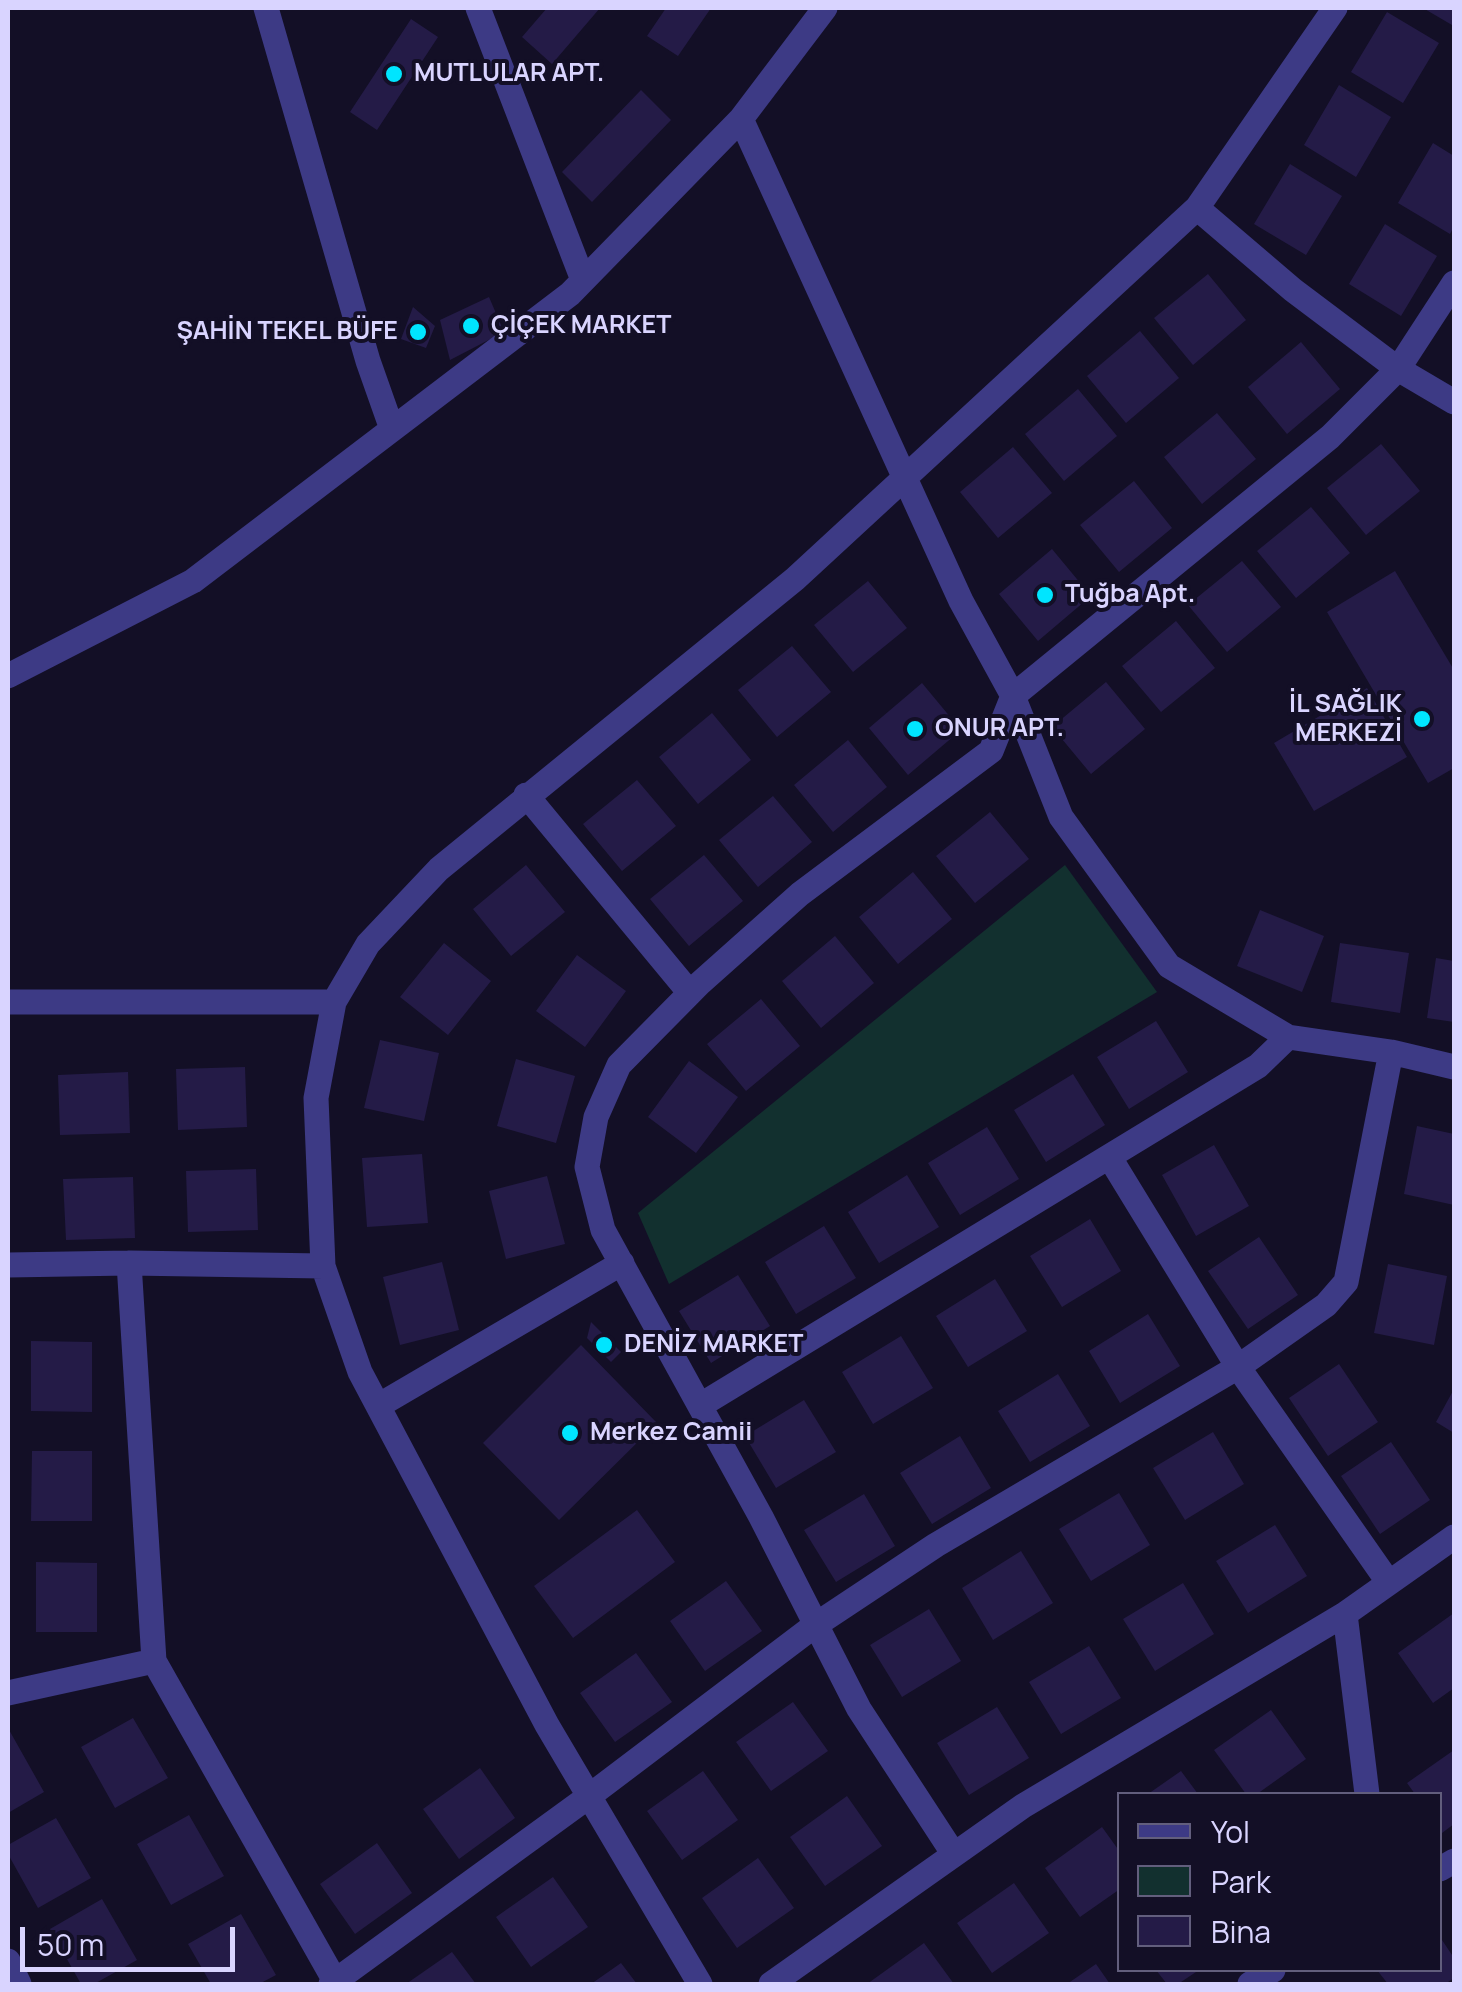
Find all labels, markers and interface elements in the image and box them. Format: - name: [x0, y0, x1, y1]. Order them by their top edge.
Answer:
- place label: MUTLULAR APT.: [414, 59, 604, 89]
- marker: MUTLULAR APT.: [383, 63, 405, 85]
- place label: ÇİÇEK MARKET: [491, 311, 671, 341]
- marker: ÇİÇEK MARKET: [460, 315, 482, 337]
- place label: ŞAHİN TEKEL BÜFE: [176, 317, 398, 347]
- marker: ŞAHİN TEKEL BÜFE: [407, 321, 429, 343]
- place label: Tuğba Apt.: [1065, 580, 1195, 610]
- marker: Tuğba Apt.: [1034, 584, 1056, 606]
- place label: İL SAĞLIK MERKEZİ: [1289, 690, 1402, 749]
- marker: İL SAĞLIK MERKEZİ: [1411, 708, 1433, 730]
- place label: ONUR APT.: [935, 714, 1064, 744]
- marker: ONUR APT.: [904, 718, 926, 740]
- place label: DENİZ MARKET: [624, 1330, 803, 1360]
- marker: DENİZ MARKET: [593, 1334, 615, 1356]
- place label: Merkez Camii: [590, 1418, 752, 1448]
- marker: Merkez Camii: [559, 1422, 581, 1444]
- legend: [1117, 1792, 1442, 1972]
- text: Yol: [1211, 1811, 1250, 1852]
- text: Park: [1211, 1861, 1271, 1902]
- scale bar: [25, 1907, 240, 1969]
- text: Bina: [1211, 1911, 1271, 1952]
- text: 50 m: [37, 1924, 104, 1965]

